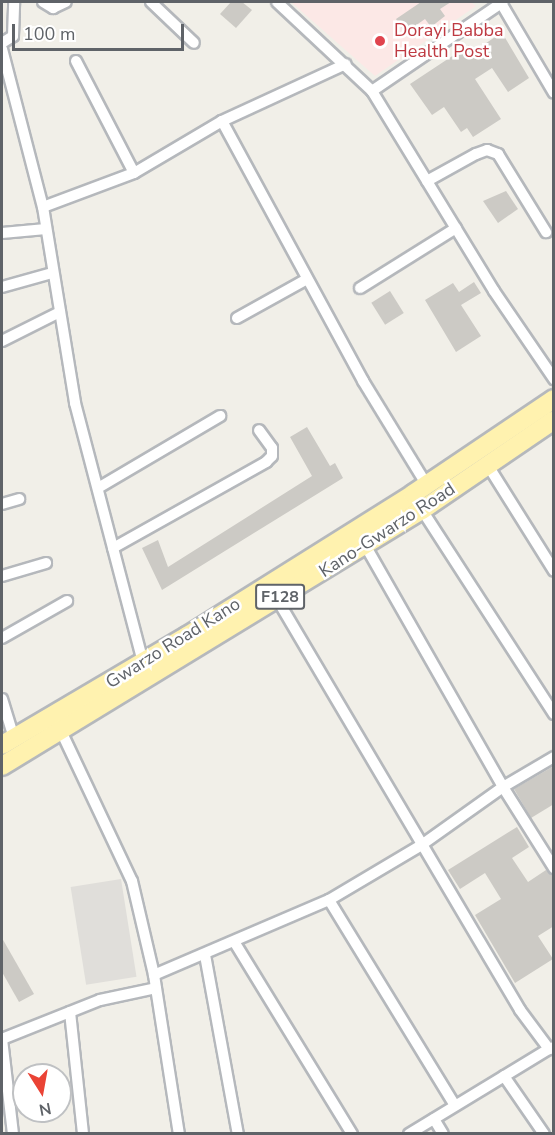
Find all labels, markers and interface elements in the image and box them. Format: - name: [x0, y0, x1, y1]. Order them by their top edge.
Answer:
- scale bar: [15, 12, 188, 50]
- place label: Dorayi Babba Health Post: [394, 20, 503, 63]
- text: 100 m: [23, 22, 75, 46]
- marker: Dorayi Babba Health Post: [371, 32, 389, 50]
- street label: Kano-Gwarzo Road: [315, 478, 459, 582]
- road number: F128: [254, 584, 306, 610]
- street label: Gwarzo Road Kano: [102, 593, 244, 693]
- north arrow: [12, 1063, 72, 1123]
- text: N: [37, 1097, 53, 1121]

